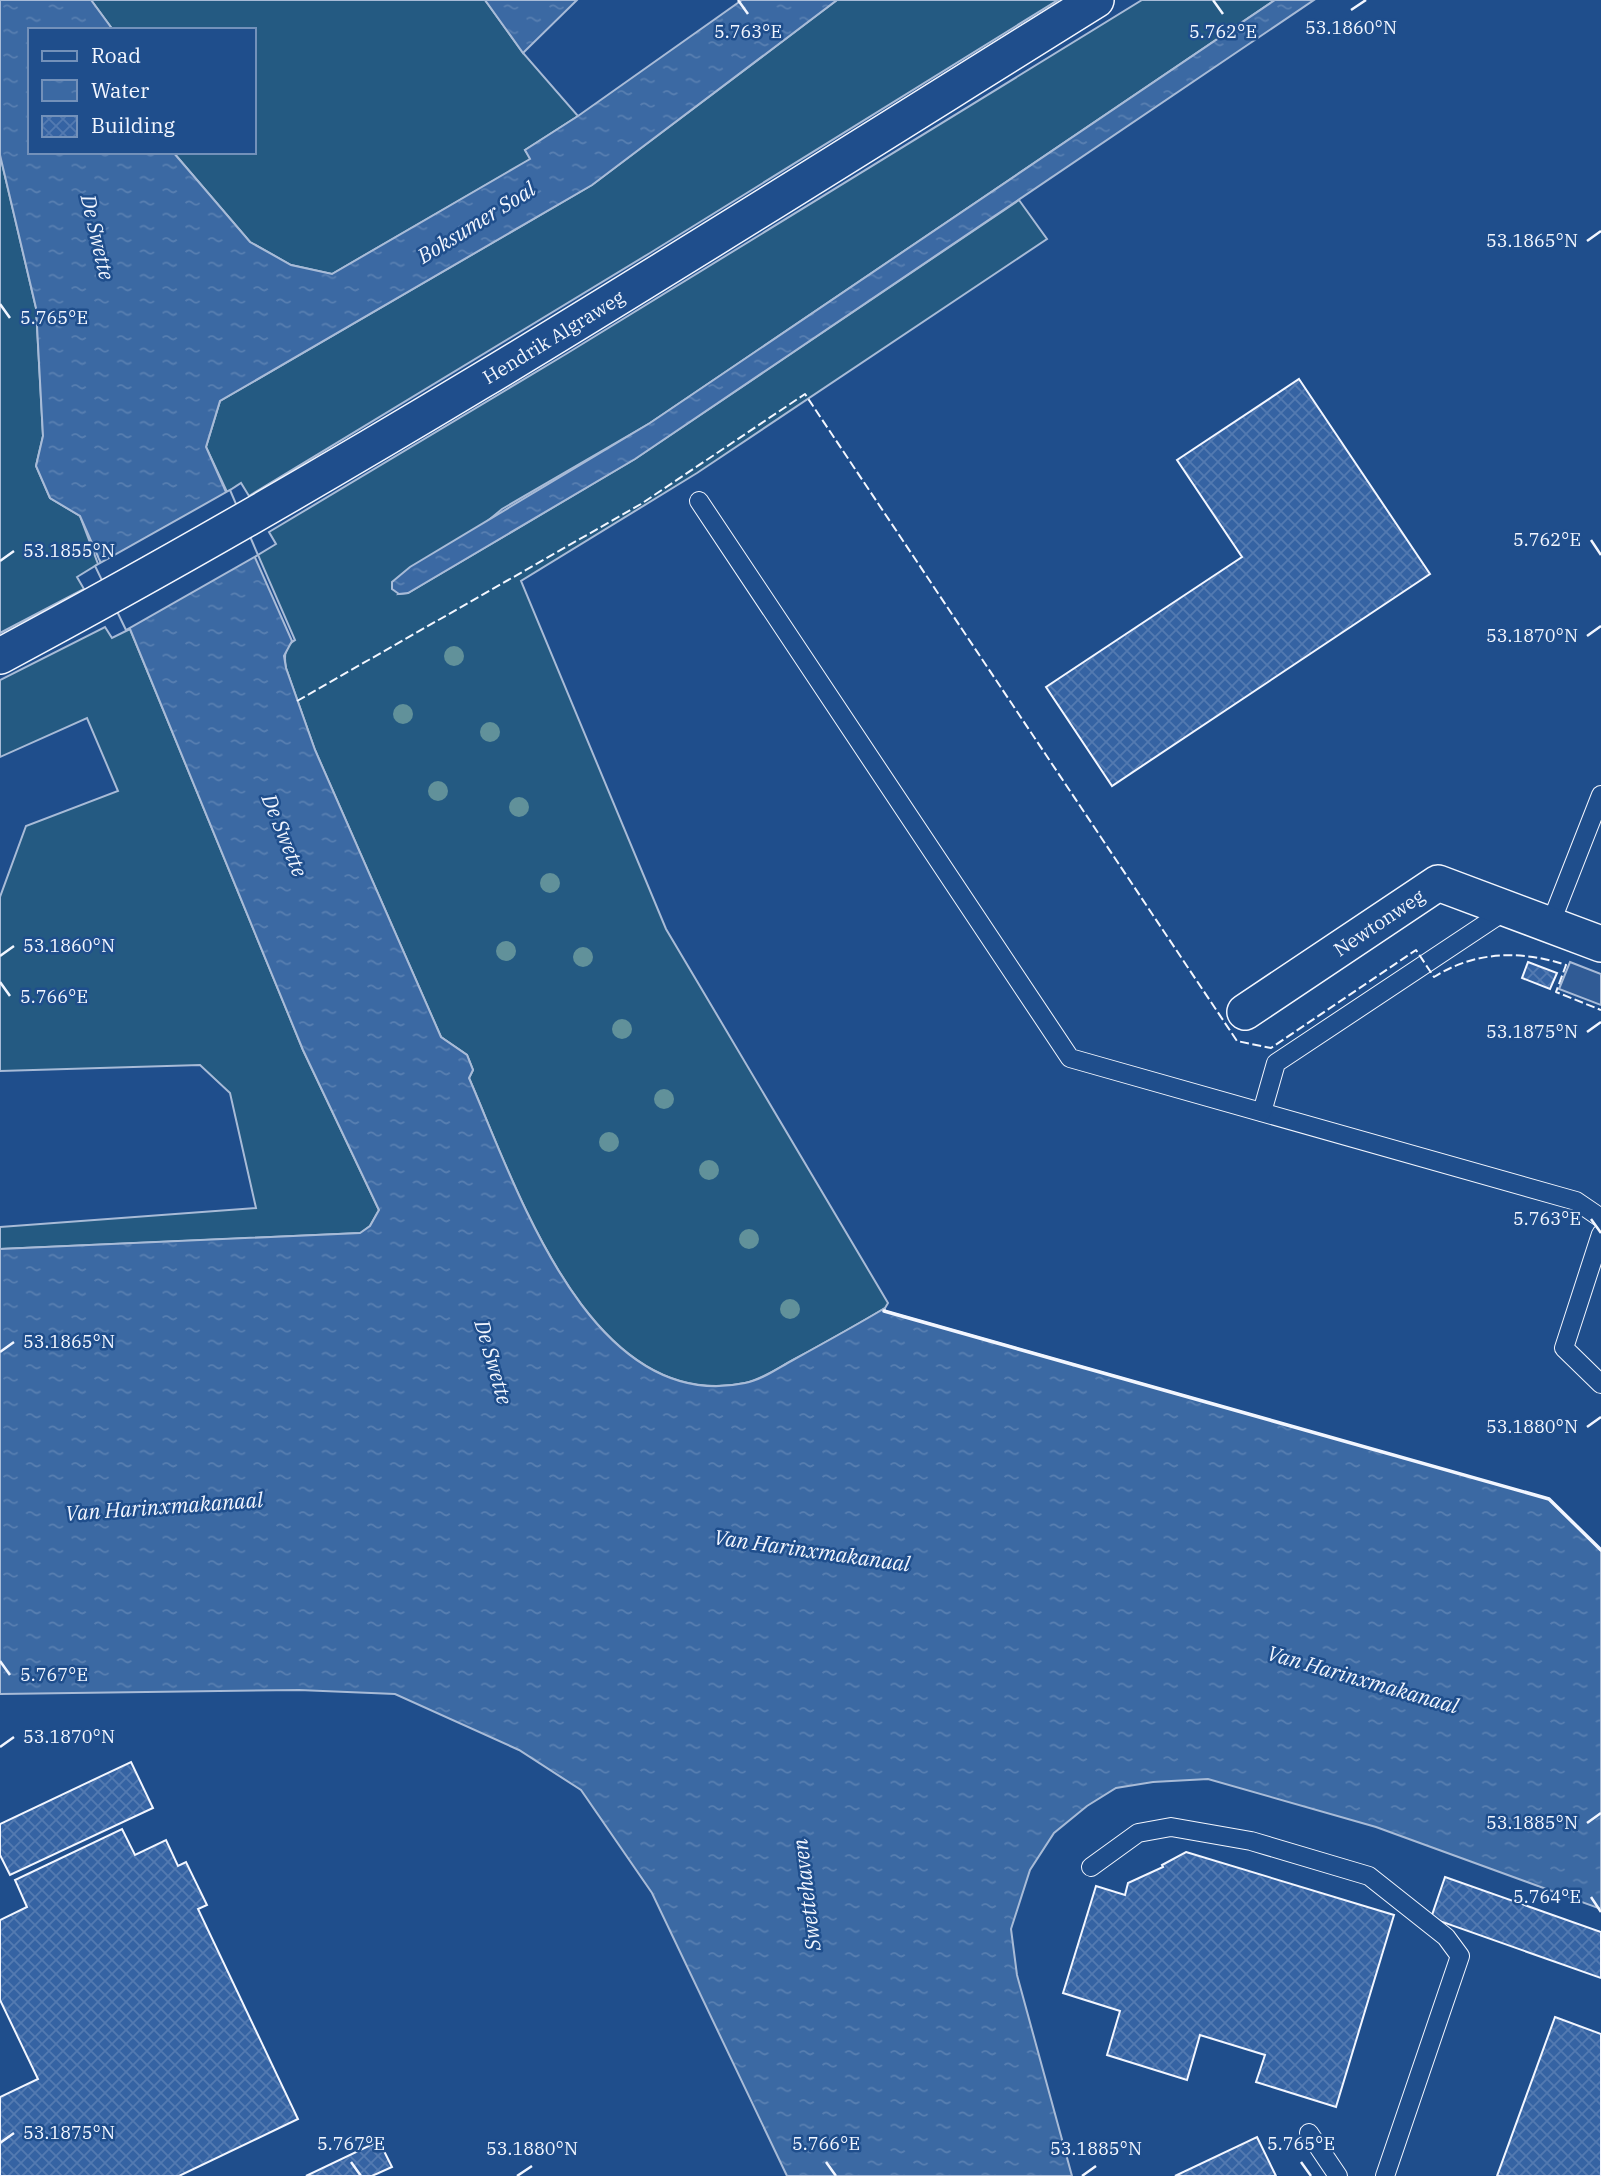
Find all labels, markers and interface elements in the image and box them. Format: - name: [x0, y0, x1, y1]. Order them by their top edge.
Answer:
- text: 53.1860°N: [1305, 16, 1397, 39]
- text: 5.763°E: [714, 20, 782, 43]
- text: 5.762°E: [1189, 20, 1257, 43]
- legend: [28, 28, 256, 154]
- text: Road: [91, 41, 141, 69]
- text: Water: [91, 76, 150, 104]
- text: Building: [91, 111, 176, 139]
- water label: Boksumer Soal: [411, 174, 541, 270]
- water label: De Swette: [74, 190, 122, 283]
- text: 53.1865°N: [1486, 229, 1578, 252]
- street label: Hendrik Algraweg: [478, 284, 629, 389]
- text: 5.765°E: [20, 306, 88, 329]
- text: 5.762°E: [1513, 528, 1581, 551]
- text: 53.1855°N: [23, 539, 115, 562]
- text: 53.1870°N: [1486, 624, 1578, 647]
- water label: De Swette: [255, 788, 315, 881]
- street label: Newtonweg: [1329, 883, 1429, 961]
- text: 53.1860°N: [23, 934, 115, 957]
- text: 5.766°E: [20, 985, 88, 1008]
- text: 53.1875°N: [1486, 1020, 1578, 1043]
- text: 5.763°E: [1513, 1207, 1581, 1230]
- water label: De Swette: [468, 1315, 520, 1408]
- text: 53.1865°N: [23, 1330, 115, 1353]
- text: 53.1880°N: [1486, 1415, 1578, 1438]
- water label: Van Harinxmakanaal: [64, 1485, 265, 1527]
- water label: Van Harinxmakanaal: [712, 1522, 913, 1578]
- water label: Van Harinxmakanaal: [1264, 1638, 1463, 1720]
- text: 5.767°E: [20, 1663, 88, 1686]
- text: 53.1870°N: [23, 1725, 115, 1748]
- text: 53.1885°N: [1486, 1811, 1578, 1834]
- water label: Swettehaven: [785, 1837, 827, 1954]
- text: 5.764°E: [1513, 1885, 1581, 1908]
- text: 53.1875°N: [23, 2121, 115, 2144]
- text: 5.767°E: [317, 2132, 385, 2155]
- text: 5.766°E: [792, 2132, 860, 2155]
- text: 5.765°E: [1267, 2132, 1335, 2155]
- text: 53.1880°N: [486, 2137, 578, 2160]
- text: 53.1885°N: [1050, 2137, 1142, 2160]

